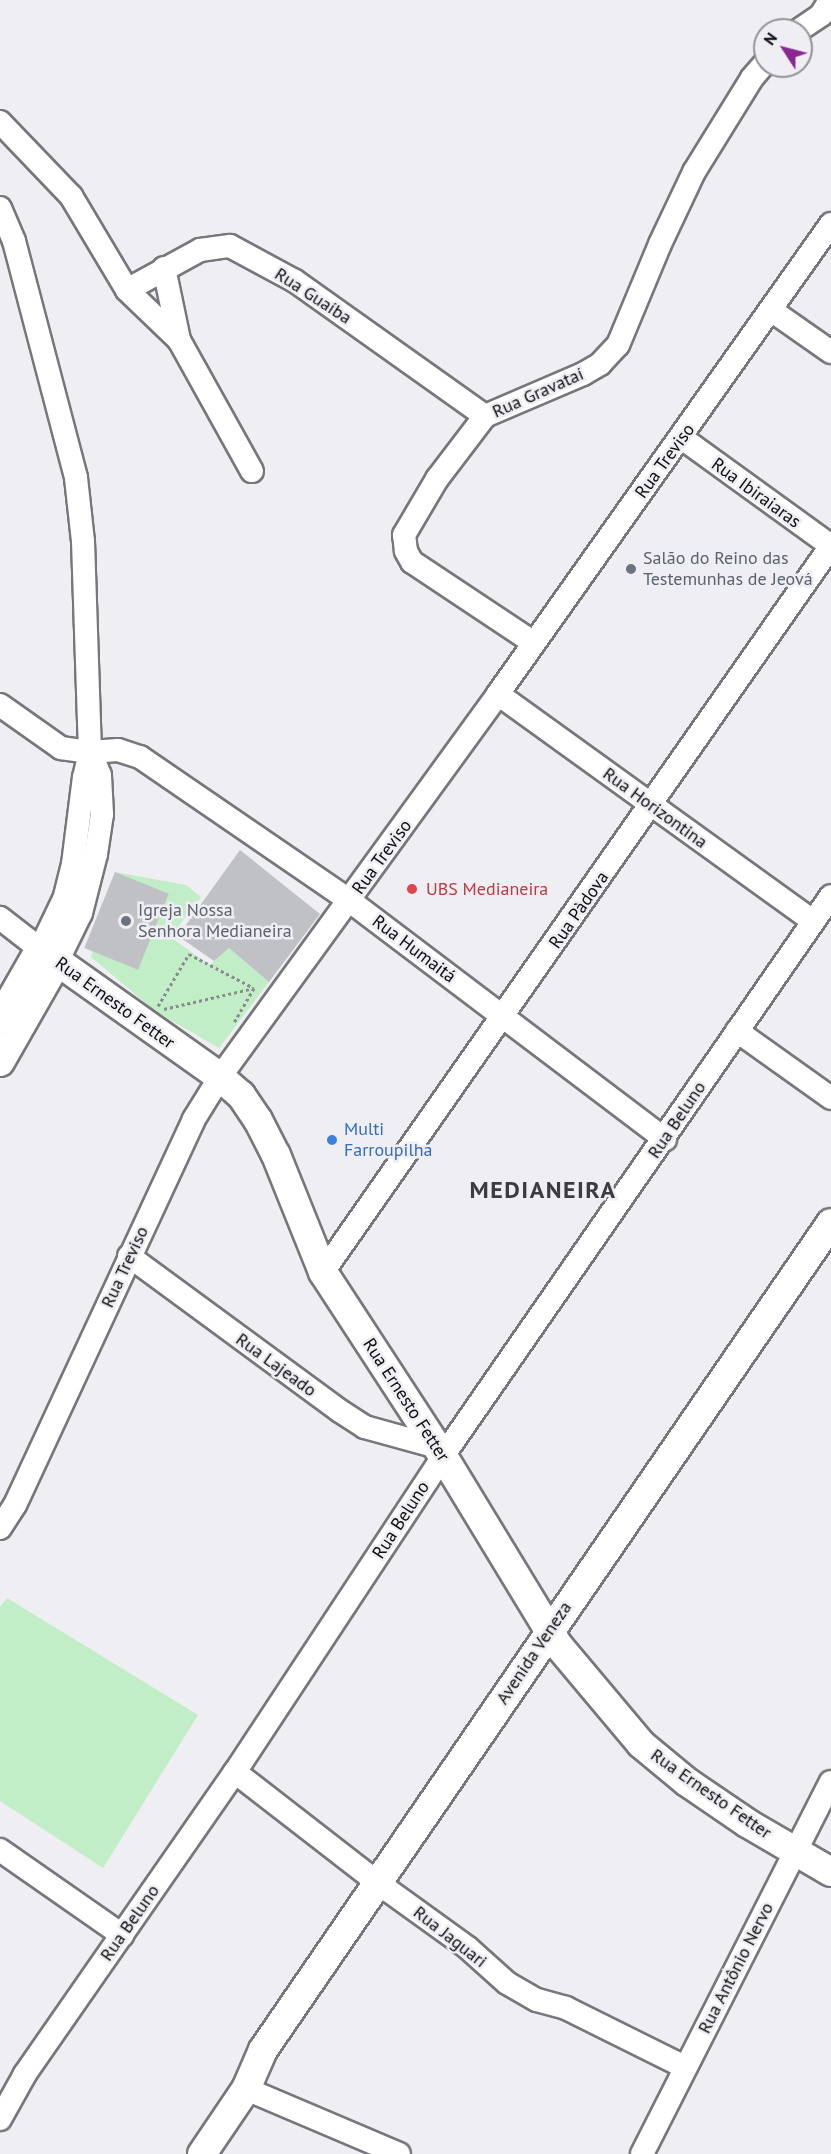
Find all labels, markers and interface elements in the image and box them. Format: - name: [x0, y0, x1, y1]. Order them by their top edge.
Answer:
- north arrow: [753, 18, 813, 78]
- text: N: [759, 28, 781, 49]
- street label: Rua Guaíba: [271, 263, 355, 329]
- street label: Rua Gravataí: [489, 363, 587, 423]
- street label: Rua Treviso: [631, 419, 699, 503]
- street label: Rua Ibiraiaras: [707, 453, 805, 533]
- place label: Salão do Reino das Testemunhas de Jeová: [643, 548, 813, 590]
- marker: Salão do Reino das Testemunhas de Jeová: [624, 562, 638, 576]
- street label: Rua Horizontina: [599, 763, 711, 853]
- street label: Rua Treviso: [348, 815, 416, 899]
- street label: Rua Pàdova: [545, 867, 613, 953]
- place label: UBS Medianeira: [426, 878, 548, 900]
- marker: UBS Medianeira: [403, 880, 421, 898]
- place label: Igreja Nossa Senhora Medianeira: [138, 900, 292, 942]
- street label: Rua Humaitá: [368, 911, 460, 987]
- marker: Igreja Nossa Senhora Medianeira: [119, 914, 133, 928]
- street label: Rua Ernesto Fetter: [51, 952, 179, 1054]
- street label: Rua Beluno: [643, 1077, 711, 1163]
- place label: Multi Farroupilha: [344, 1119, 432, 1162]
- marker: Multi Farroupilha: [325, 1133, 339, 1147]
- district label: MEDIANEIRA: [470, 1176, 616, 1204]
- street label: Rua Treviso: [97, 1223, 153, 1311]
- street label: Rua Lajeado: [232, 1329, 320, 1401]
- street label: Rua Ernesto Fetter: [358, 1334, 454, 1466]
- street label: Rua Beluno: [368, 1477, 434, 1563]
- street label: Avenida Veneza: [492, 1597, 576, 1709]
- street label: Rua Ernesto Fetter: [646, 1744, 776, 1844]
- street label: Rua Beluno: [96, 1881, 164, 1965]
- street label: Rua Antônio Nervo: [694, 1899, 778, 2037]
- street label: Rua Jaguari: [409, 1902, 491, 1972]

